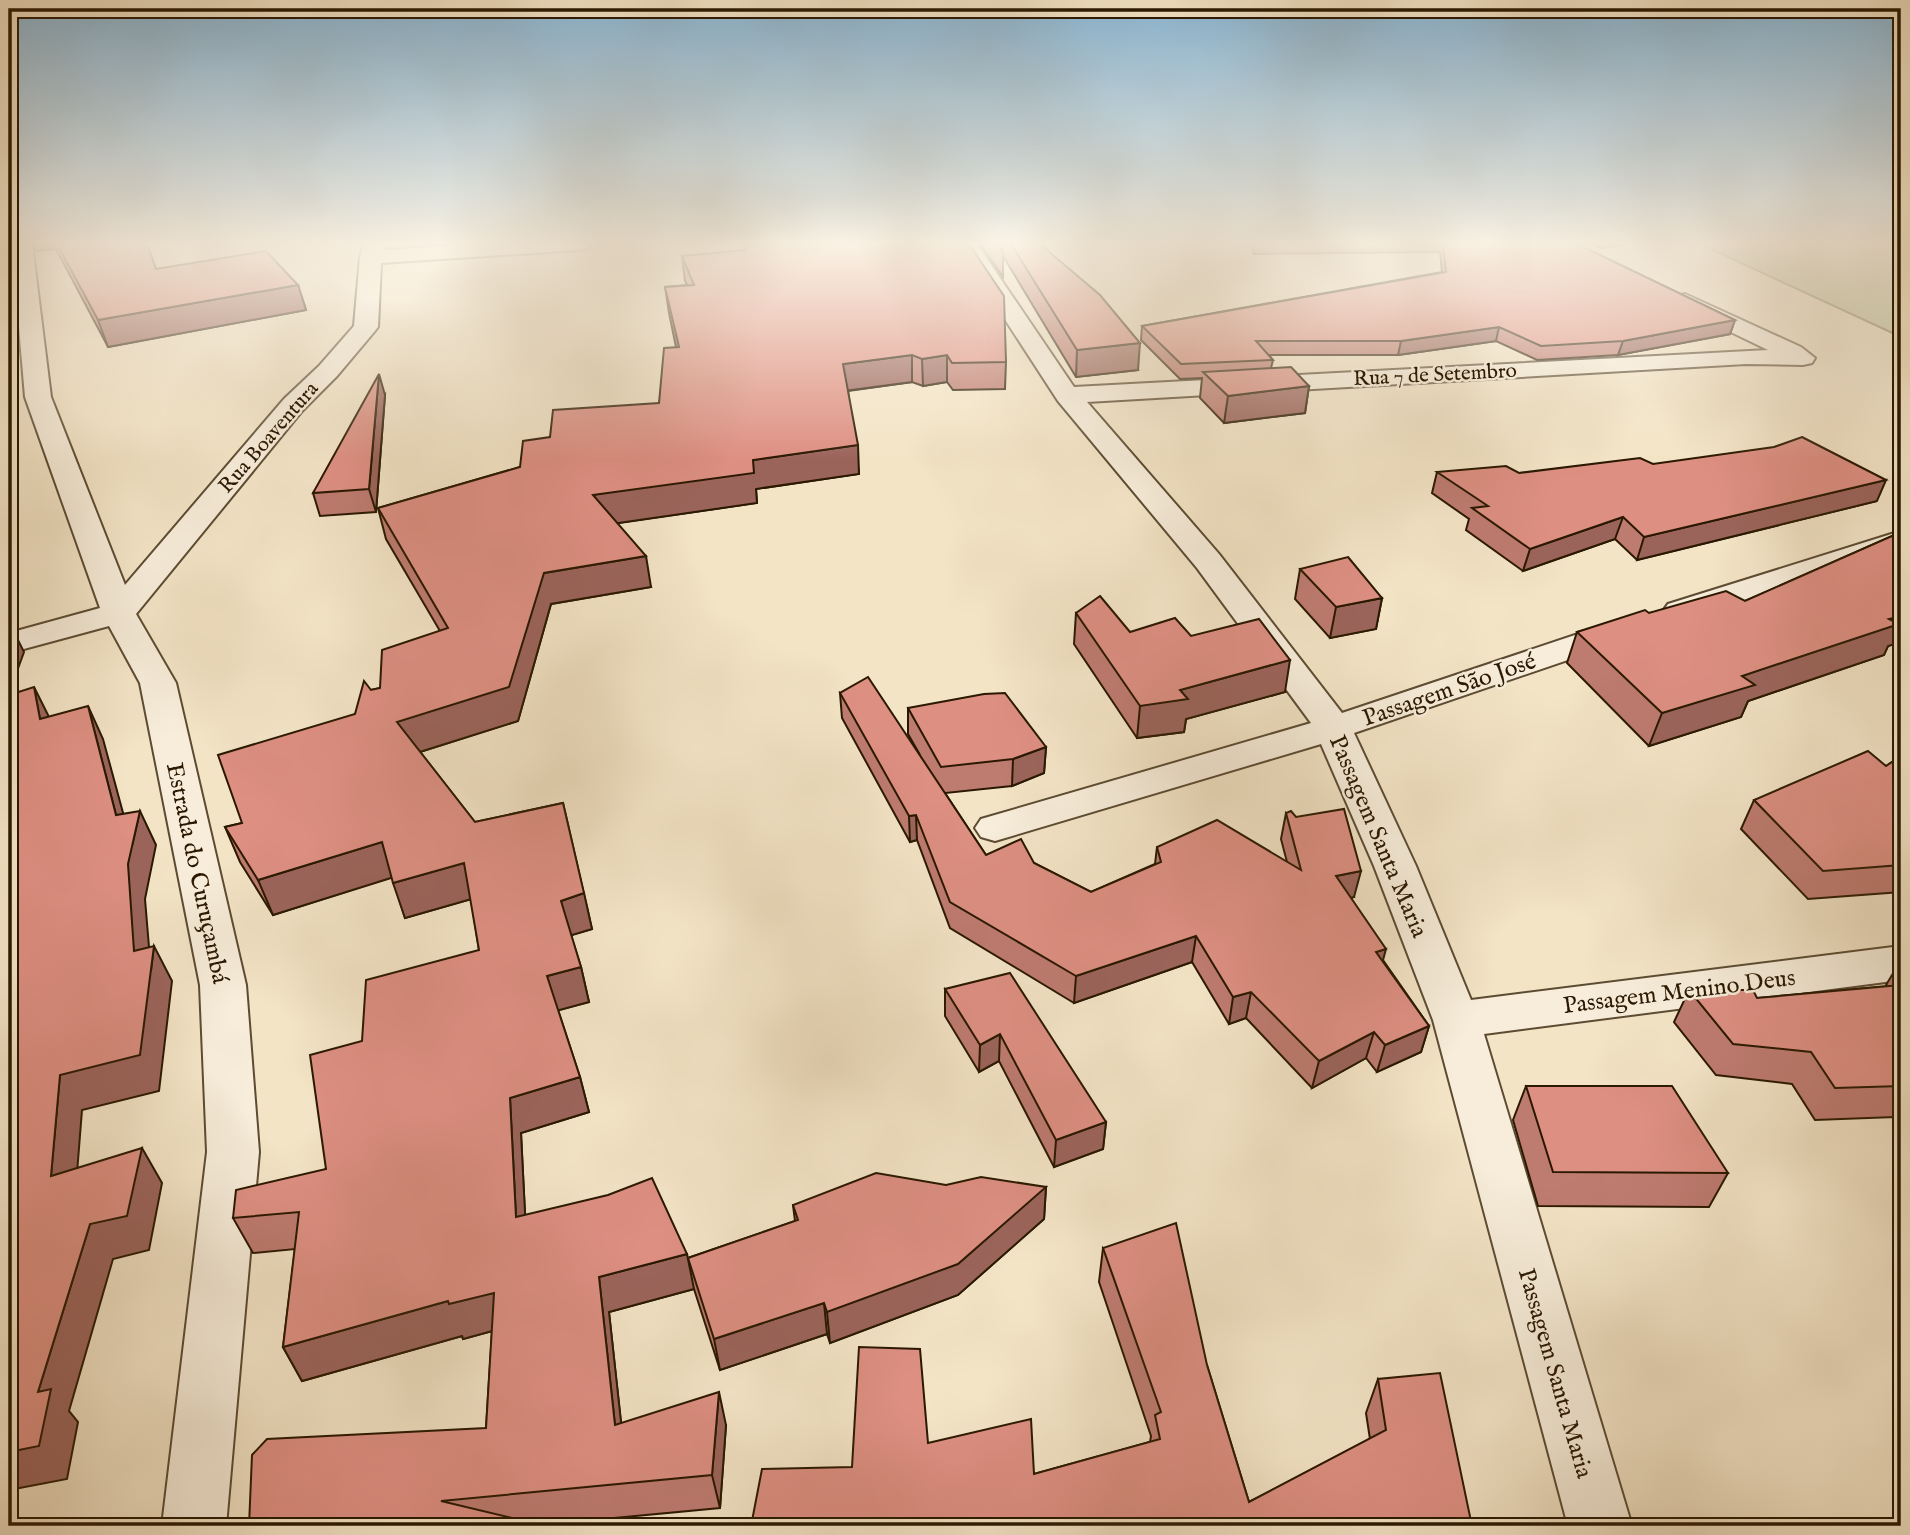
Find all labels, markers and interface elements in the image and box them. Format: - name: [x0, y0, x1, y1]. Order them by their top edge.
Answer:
- street label: Rua 7 de Setembro: [1353, 358, 1518, 393]
- street label: Rua Boaventura: [213, 376, 326, 499]
- street label: Passagem São José: [1359, 646, 1540, 735]
- street label: Passagem Santa Maria: [1321, 731, 1435, 943]
- street label: Estrada do Curuçambá: [158, 760, 235, 987]
- street label: Passagem Menino Deus: [1561, 963, 1797, 1022]
- street label: Passagem Santa Maria: [1510, 1265, 1600, 1483]

